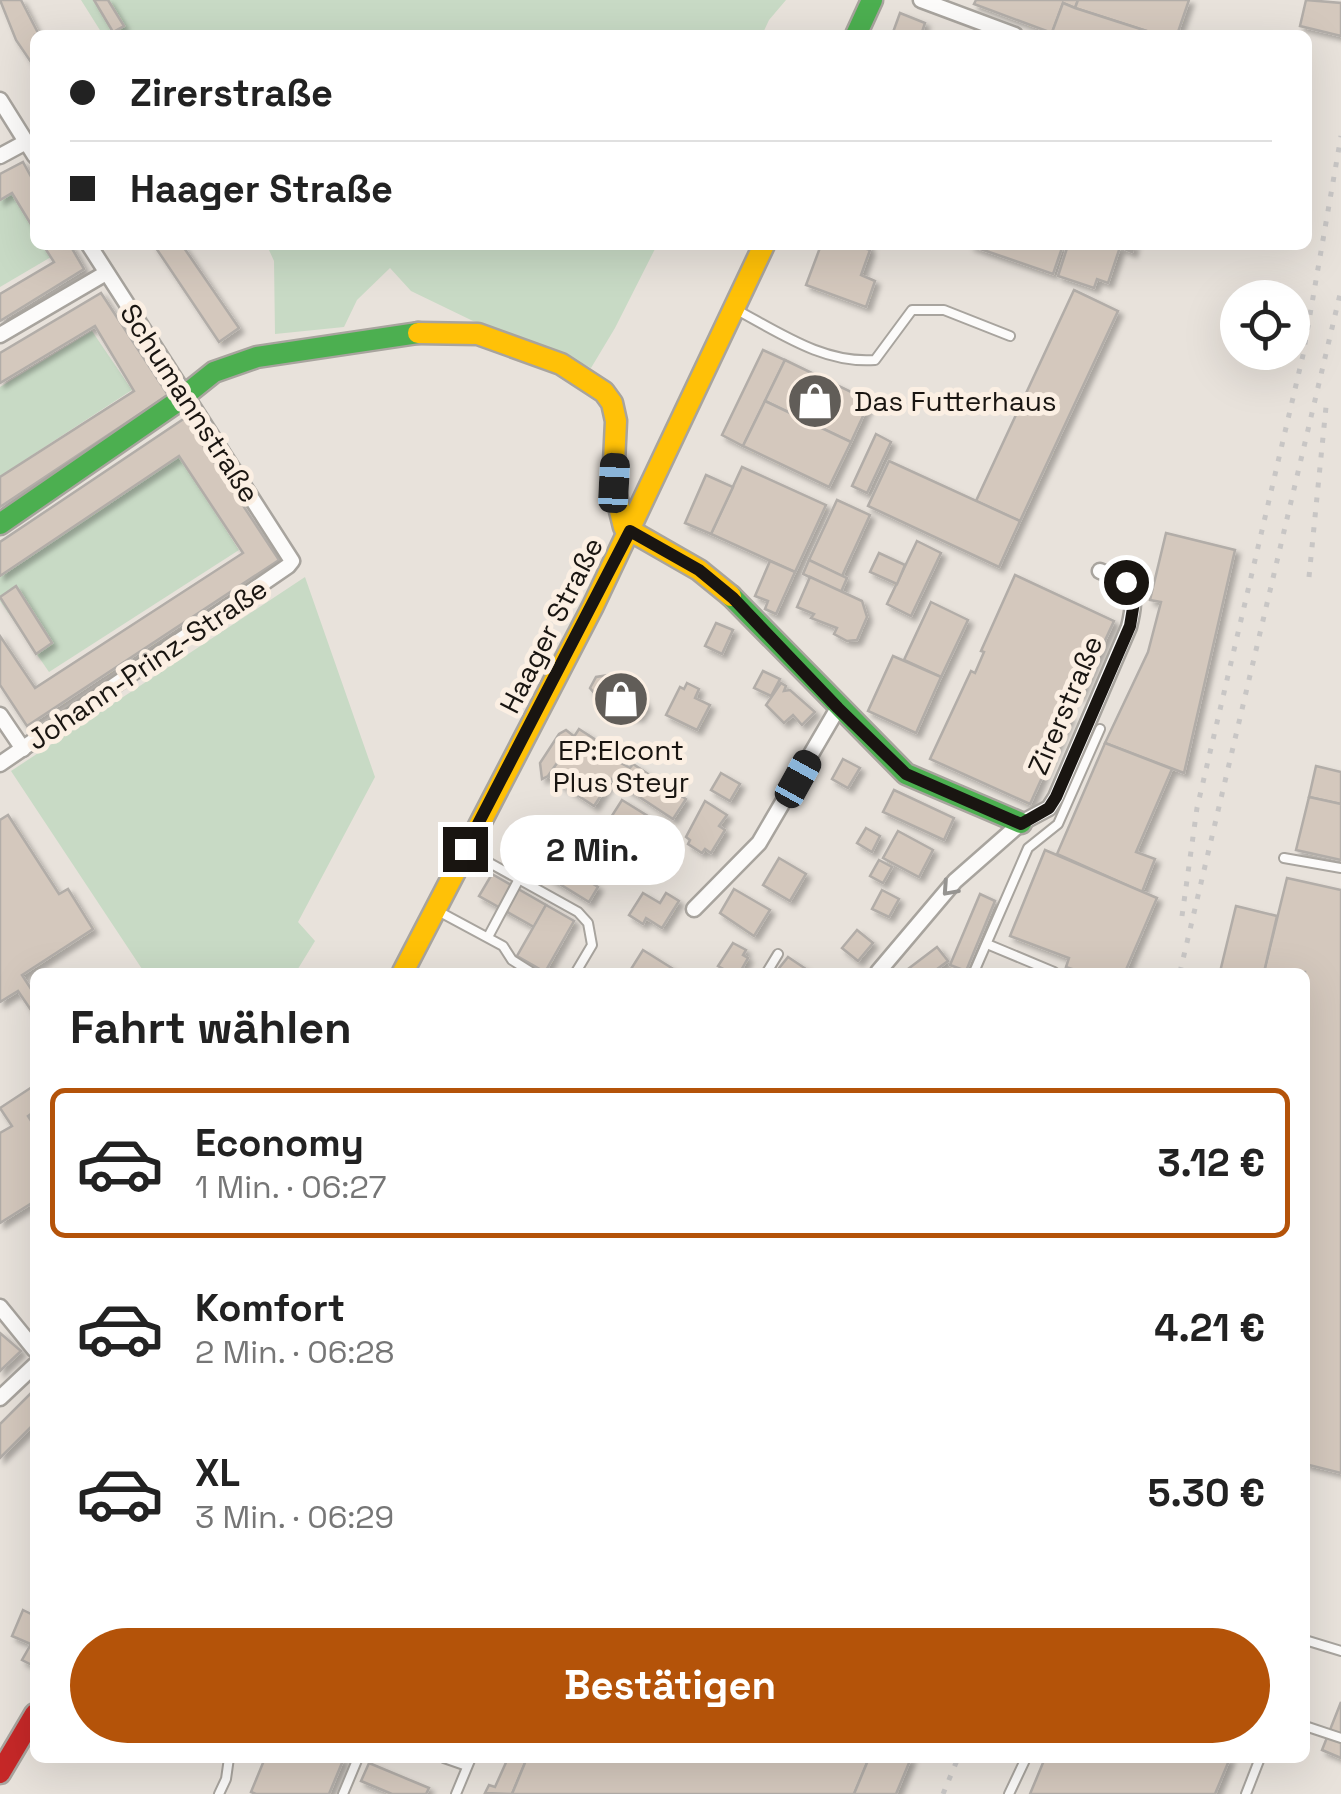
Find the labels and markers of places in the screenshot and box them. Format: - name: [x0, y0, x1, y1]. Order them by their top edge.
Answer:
- shop icon: Das Futterhaus: [785, 371, 845, 431]
- place label: Das Futterhaus: [854, 383, 1057, 419]
- shop icon: EP:Elcont Plus Steyr: [591, 669, 651, 729]
- place label: EP:Elcont Plus Steyr: [553, 732, 689, 800]

